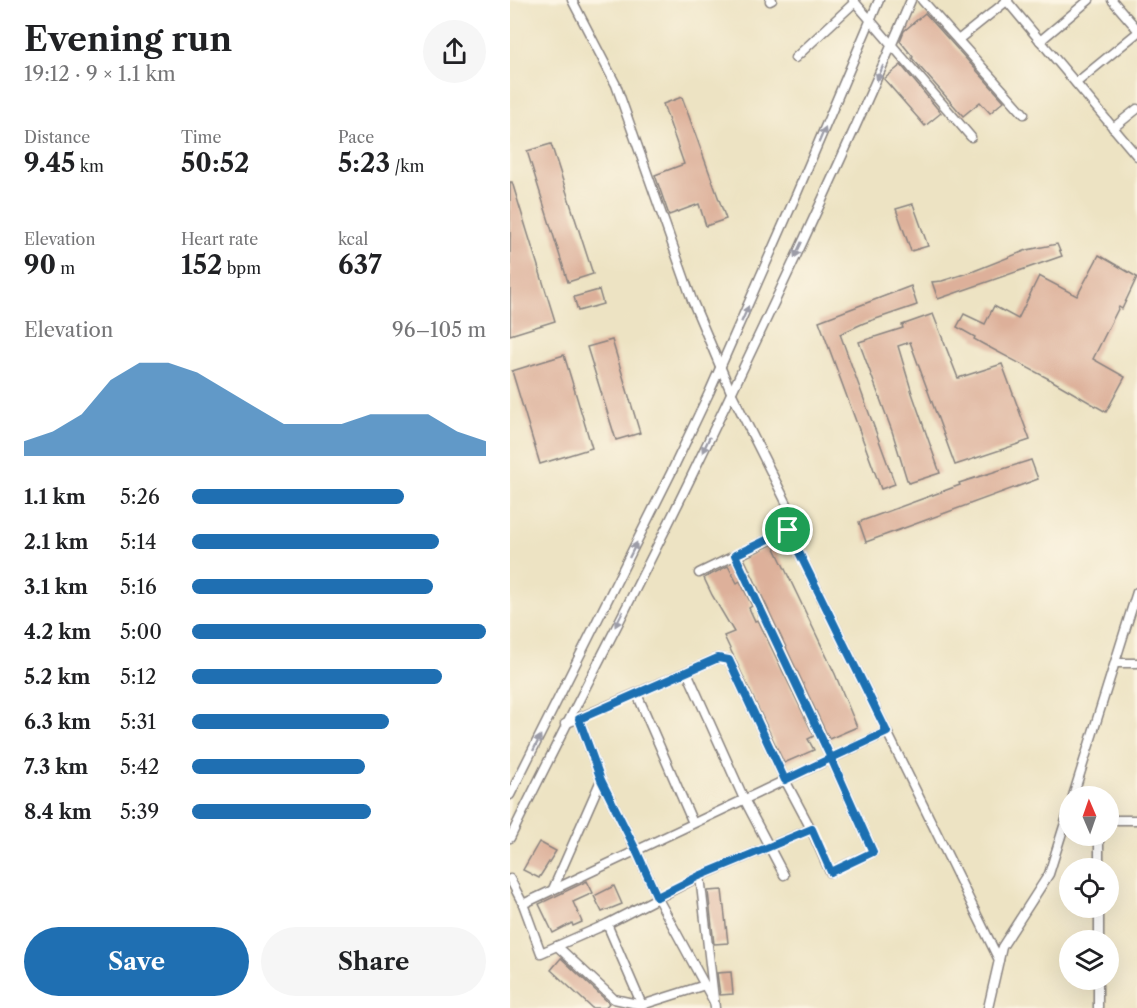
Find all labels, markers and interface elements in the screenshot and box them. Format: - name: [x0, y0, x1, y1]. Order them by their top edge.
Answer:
- text: Evening run: [24, 19, 232, 60]
- button: share: [423, 20, 486, 83]
- text: 19:12 · 9 × 1.1 km: [24, 62, 176, 86]
- one-way arrow: [875, 64, 884, 82]
- one-way arrow: [817, 125, 827, 143]
- text: Distance: [24, 127, 90, 147]
- text: Time: [181, 127, 221, 147]
- text: Pace: [338, 127, 374, 147]
- text: 9.45: [24, 147, 75, 179]
- text: 50:52: [181, 147, 249, 179]
- text: 5:23: [338, 147, 390, 179]
- text: km: [75, 156, 104, 176]
- text: /km: [390, 156, 424, 176]
- text: Elevation: [24, 229, 95, 249]
- text: Heart rate: [181, 229, 258, 249]
- text: kcal: [338, 229, 368, 249]
- one-way arrow: [793, 241, 802, 258]
- text: 90: [24, 249, 56, 281]
- text: 152: [181, 249, 222, 281]
- text: 637: [338, 249, 382, 281]
- text: m: [56, 258, 75, 278]
- text: bpm: [222, 258, 261, 278]
- one-way arrow: [741, 305, 750, 323]
- text: Elevation: [24, 318, 113, 342]
- text: 96–105 m: [392, 318, 486, 342]
- one-way arrow: [702, 436, 711, 453]
- text: 1.1 km: [24, 485, 86, 509]
- text: 5:26: [120, 485, 160, 509]
- pin: [762, 504, 813, 555]
- icon: arrive: [771, 513, 804, 546]
- text: 2.1 km: [24, 530, 88, 554]
- text: 5:14: [120, 530, 156, 554]
- one-way arrow: [628, 541, 638, 558]
- text: 3.1 km: [24, 575, 88, 599]
- text: 5:16: [120, 575, 157, 599]
- one-way arrow: [614, 611, 624, 628]
- text: 4.2 km: [24, 620, 91, 644]
- text: 5:00: [120, 620, 162, 644]
- text: 5.2 km: [24, 665, 91, 689]
- text: 5:12: [120, 665, 156, 689]
- text: 6.3 km: [24, 710, 91, 734]
- text: 5:31: [120, 710, 156, 734]
- one-way arrow: [532, 735, 542, 752]
- text: 7.3 km: [24, 755, 88, 779]
- text: 5:42: [120, 755, 160, 779]
- north arrow: [1059, 786, 1119, 846]
- map controls: [1059, 786, 1119, 990]
- text: 8.4 km: [24, 800, 92, 824]
- text: 5:39: [120, 800, 159, 824]
- button: locate: [1059, 858, 1119, 918]
- button: Save: [24, 927, 249, 996]
- button: Share: [261, 927, 486, 996]
- button: layers: [1059, 930, 1119, 990]

